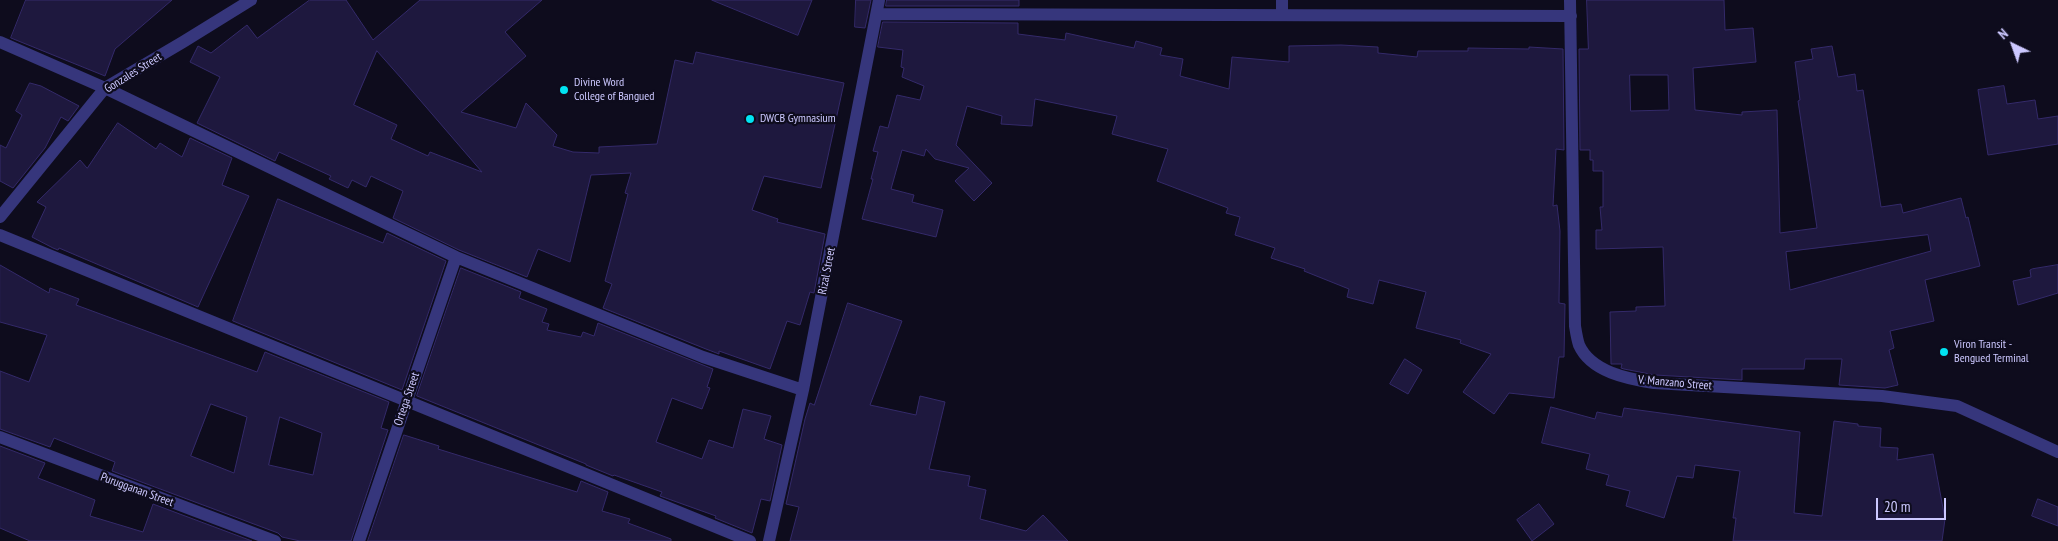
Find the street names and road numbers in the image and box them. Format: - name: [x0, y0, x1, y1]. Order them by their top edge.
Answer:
- street label: Gonzales Street: [102, 50, 164, 96]
- street label: Rizal Street: [815, 246, 839, 296]
- street label: Ortega Street: [391, 370, 423, 428]
- street label: V. Manzano Street: [1638, 373, 1712, 393]
- street label: Purugganan Street: [99, 470, 175, 510]

